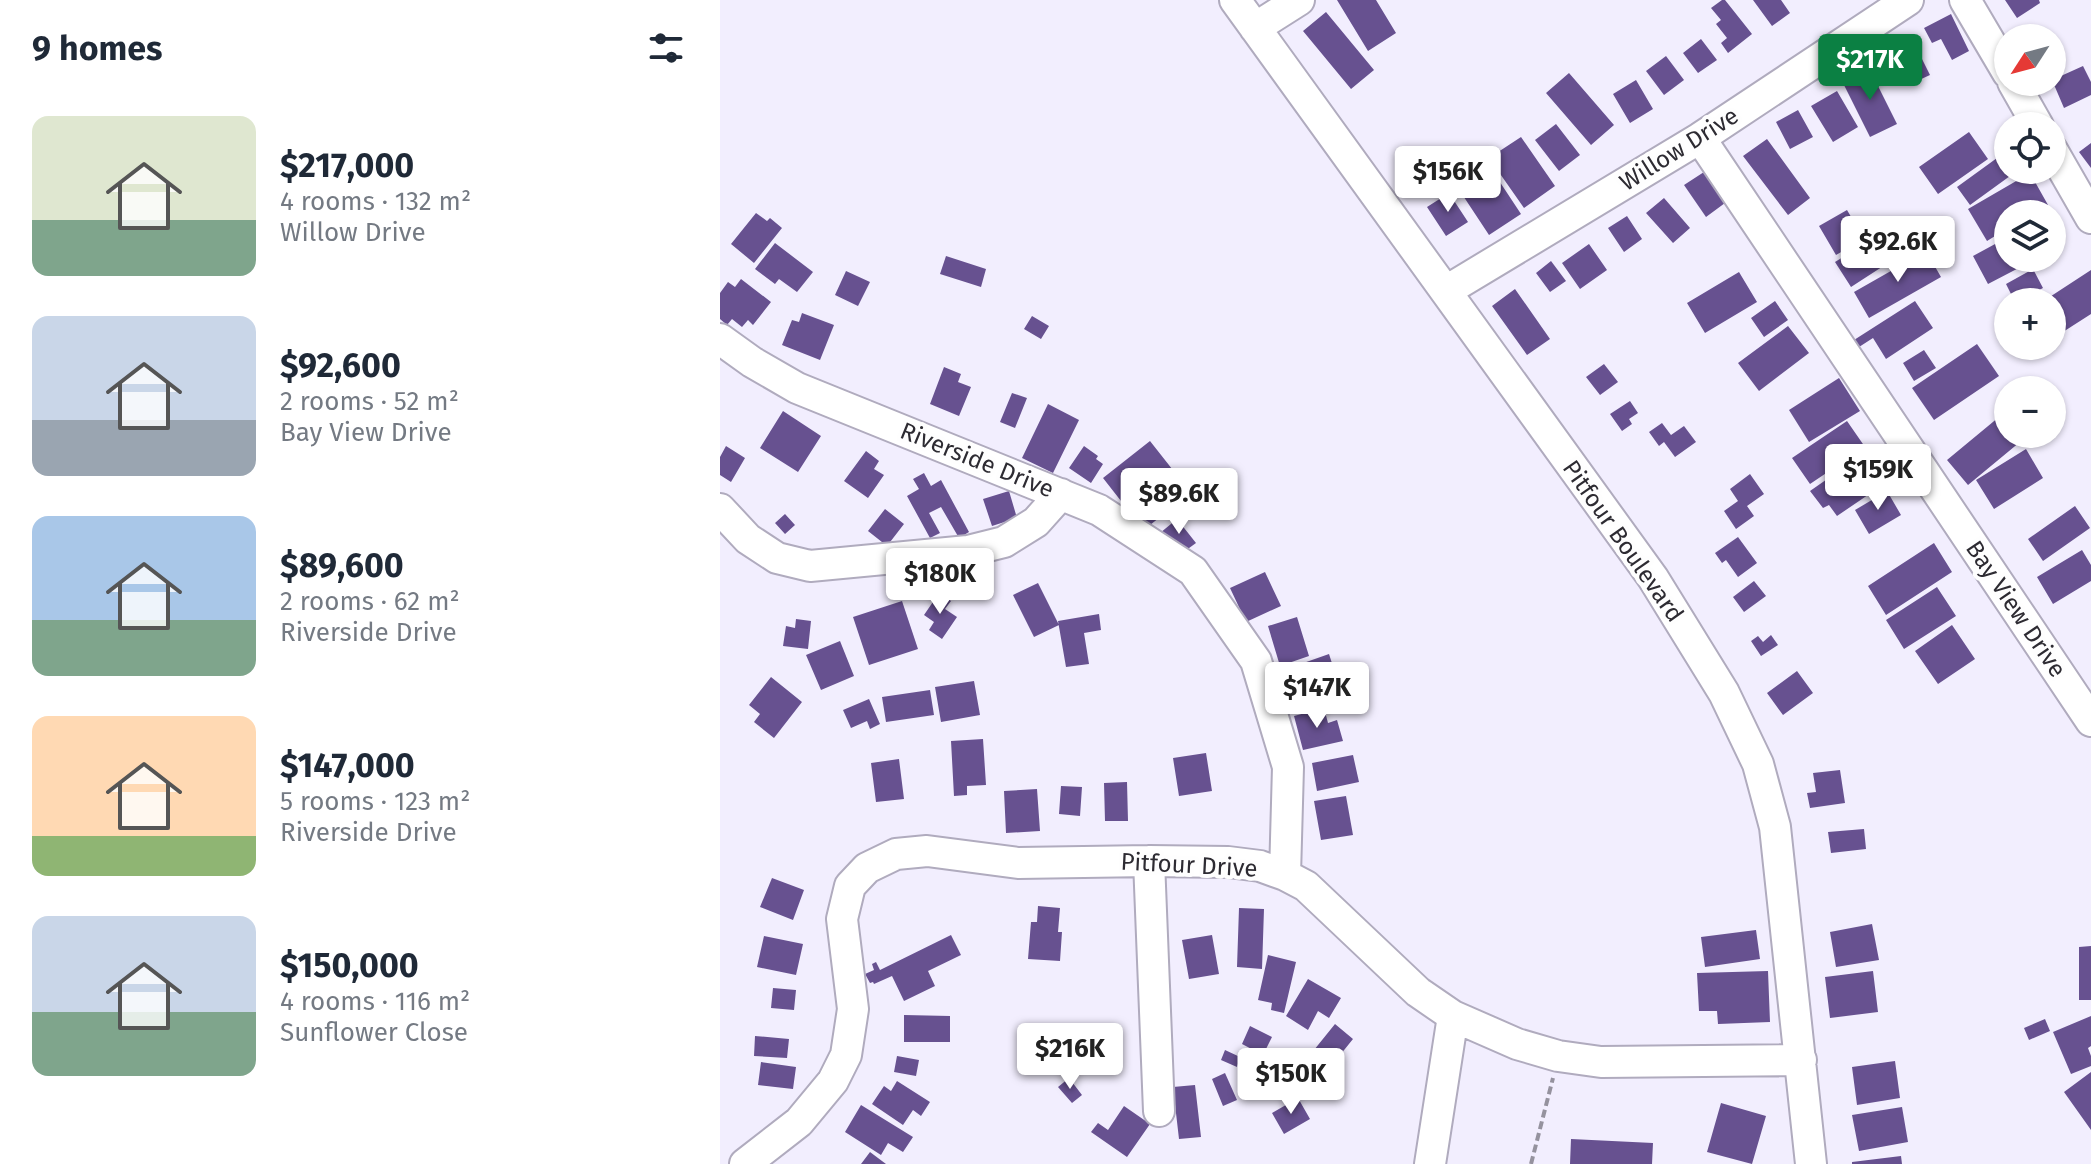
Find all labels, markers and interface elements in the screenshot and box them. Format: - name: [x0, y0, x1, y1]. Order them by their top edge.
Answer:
- north arrow: [1994, 24, 2066, 96]
- map controls: [1994, 24, 2066, 448]
- icon: filters: [644, 26, 688, 70]
- text: 9 homes: [32, 28, 163, 69]
- pin: $217K: [1814, 34, 1926, 102]
- text: $217K: [1836, 44, 1904, 75]
- street label: Willow Drive: [1615, 102, 1743, 196]
- button: locate: [1994, 112, 2066, 184]
- text: $217,000: [280, 145, 414, 186]
- pin: $156K: [1392, 146, 1504, 214]
- icon: home: [96, 148, 192, 244]
- text: $156K: [1413, 156, 1483, 187]
- text: 4 rooms · 132 m²: [280, 186, 471, 217]
- button: layers: [1994, 200, 2066, 272]
- pin: $92.6K: [1833, 216, 1963, 284]
- text: Willow Drive: [280, 217, 426, 248]
- text: $92.6K: [1859, 226, 1937, 257]
- button: +: [1994, 288, 2066, 360]
- text: $92,600: [280, 345, 401, 386]
- icon: home: [96, 348, 192, 444]
- button: −: [1994, 376, 2066, 448]
- text: 2 rooms · 52 m²: [280, 386, 459, 417]
- street label: Riverside Drive: [896, 416, 1058, 504]
- text: Bay View Drive: [280, 417, 452, 448]
- pin: $159K: [1822, 444, 1934, 512]
- text: $159K: [1843, 454, 1913, 485]
- street label: Pitfour Boulevard: [1557, 455, 1689, 627]
- pin: $89.6K: [1114, 468, 1244, 536]
- text: $89.6K: [1139, 478, 1219, 509]
- street label: Bay View Drive: [1960, 535, 2072, 683]
- text: $89,600: [280, 545, 404, 586]
- icon: home: [96, 548, 192, 644]
- pin: $180K: [884, 548, 996, 616]
- text: $180K: [904, 558, 976, 589]
- text: 2 rooms · 62 m²: [280, 586, 460, 617]
- text: Riverside Drive: [280, 617, 457, 648]
- pin: $147K: [1261, 662, 1373, 730]
- text: $147K: [1283, 672, 1351, 703]
- text: $147,000: [280, 745, 415, 786]
- icon: home: [96, 748, 192, 844]
- text: 5 rooms · 123 m²: [280, 786, 470, 817]
- text: Riverside Drive: [280, 817, 457, 848]
- street label: Pitfour Drive: [1120, 847, 1258, 883]
- text: $150,000: [280, 945, 419, 986]
- icon: home: [96, 948, 192, 1044]
- text: 4 rooms · 116 m²: [280, 986, 470, 1017]
- text: Sunflower Close: [280, 1017, 468, 1048]
- pin: $216K: [1014, 1023, 1126, 1091]
- text: $216K: [1035, 1033, 1105, 1064]
- pin: $150K: [1235, 1048, 1347, 1116]
- text: $150K: [1255, 1058, 1327, 1089]

